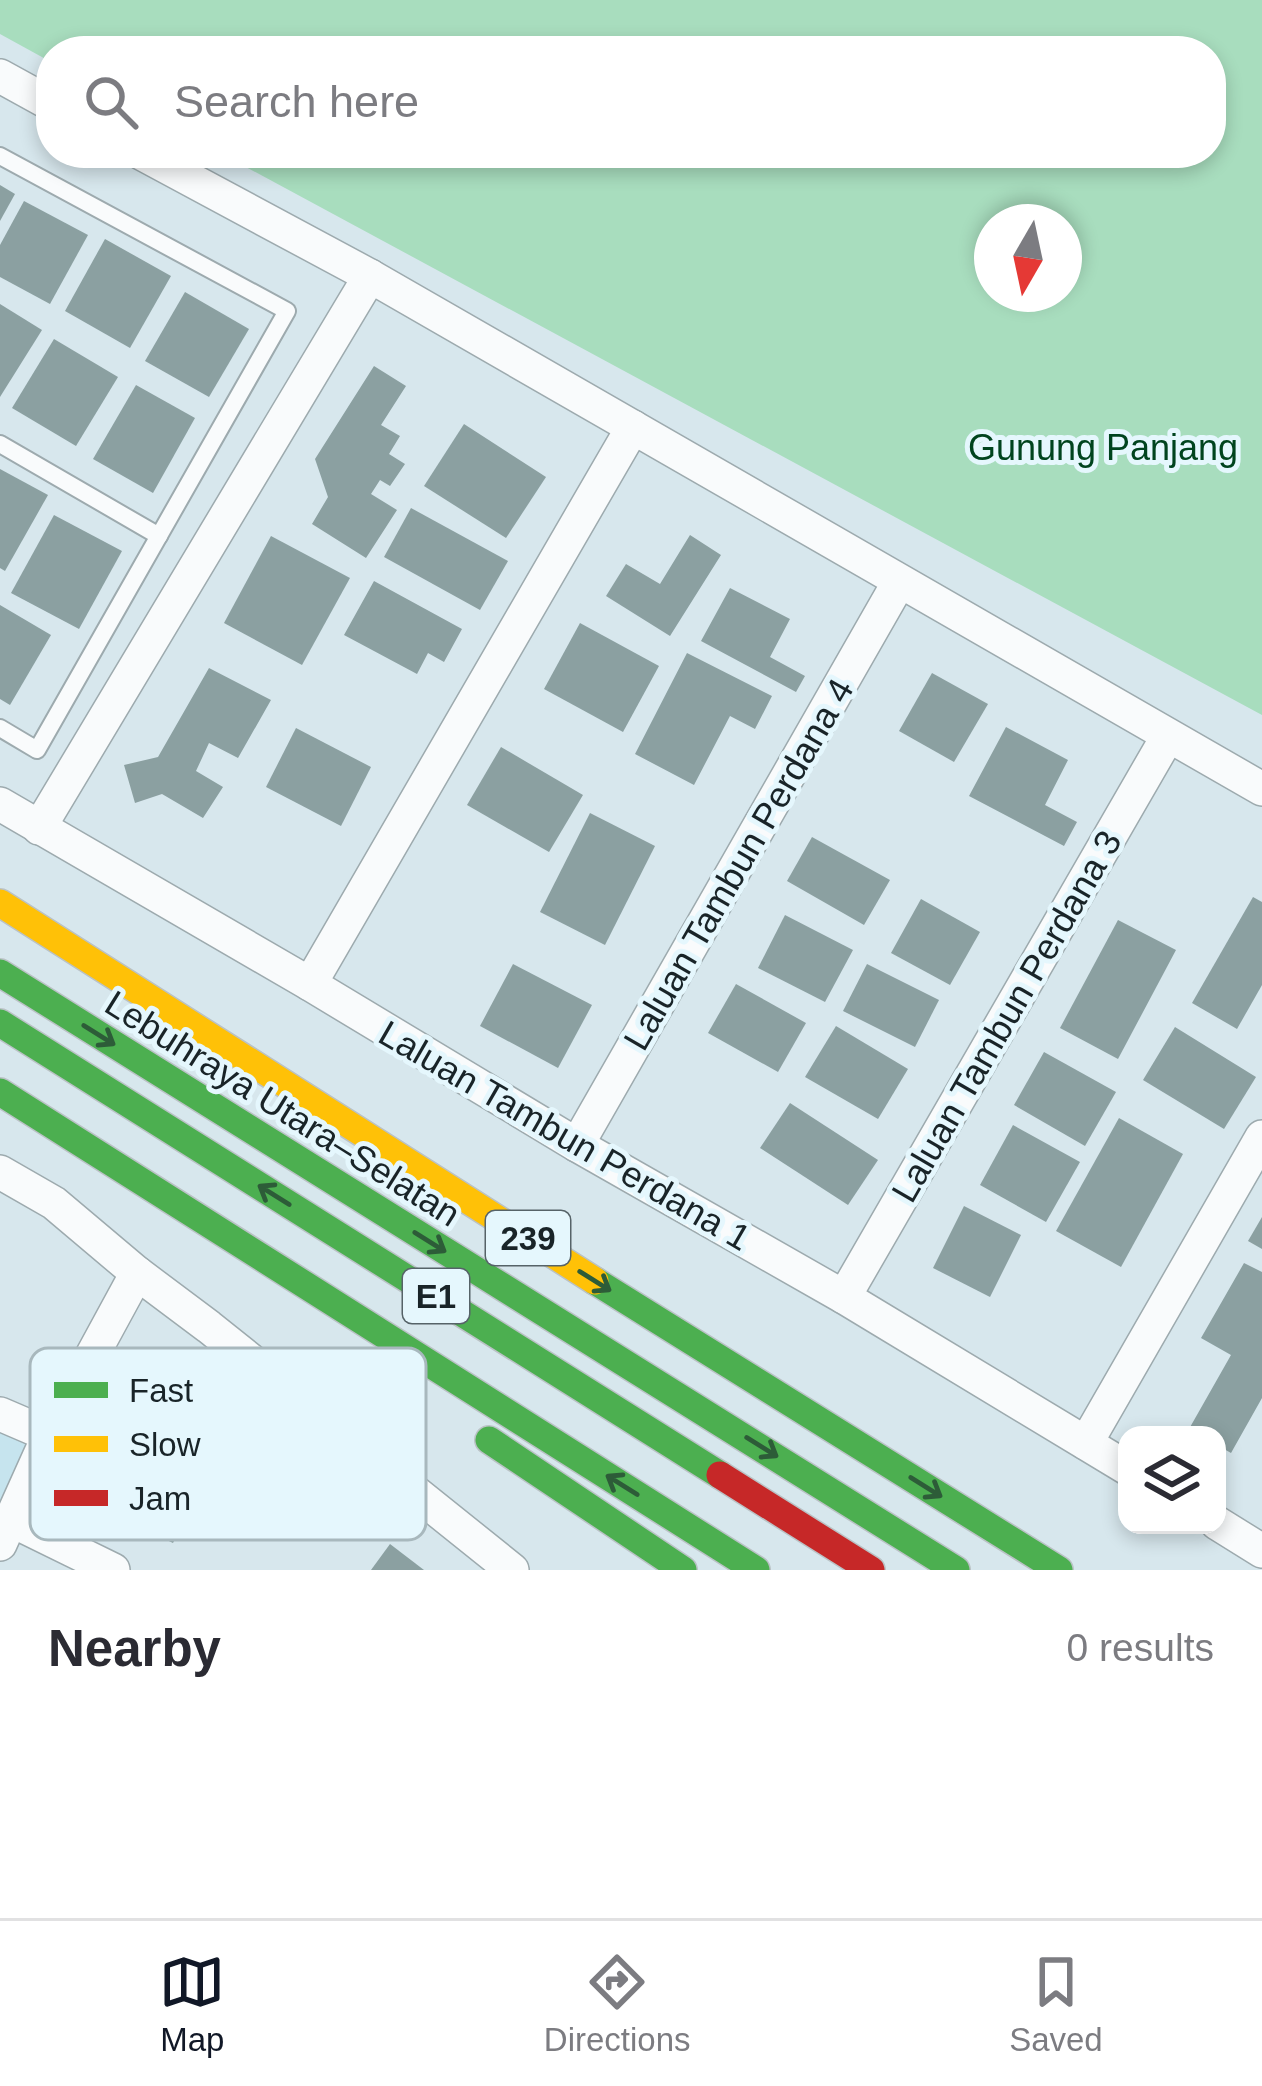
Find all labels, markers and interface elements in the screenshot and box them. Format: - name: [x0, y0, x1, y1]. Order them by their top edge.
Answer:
- search box: [36, 36, 1226, 168]
- icon: search: [78, 69, 144, 135]
- text: Search here: [174, 76, 419, 127]
- north arrow: [974, 204, 1082, 312]
- park label: Gunung Panjang: [968, 427, 1238, 468]
- street label: Laluan Tambun Perdana 4: [615, 671, 862, 1057]
- street label: Laluan Tambun Perdana 3: [883, 823, 1130, 1209]
- street label: Lebuhraya Utara–Selatan: [98, 982, 468, 1235]
- street label: Laluan Tambun Perdana 1: [372, 1012, 758, 1259]
- one-way arrow: [81, 1023, 115, 1048]
- one-way arrow: [258, 1183, 292, 1207]
- road number: 239: [486, 1211, 570, 1265]
- one-way arrow: [412, 1230, 446, 1254]
- one-way arrow: [577, 1268, 611, 1293]
- road number: E1: [403, 1269, 469, 1323]
- legend: [30, 1348, 426, 1540]
- text: Fast: [129, 1372, 193, 1409]
- text: Slow: [129, 1426, 201, 1463]
- map controls: [1118, 1426, 1226, 1534]
- button: layers: [1118, 1426, 1226, 1534]
- one-way arrow: [744, 1435, 778, 1459]
- one-way arrow: [606, 1473, 640, 1497]
- one-way arrow: [908, 1475, 942, 1499]
- text: Jam: [129, 1480, 191, 1517]
- text: Nearby: [48, 1620, 221, 1677]
- text: 0 results: [1067, 1626, 1214, 1669]
- tab: Map: [159, 1949, 225, 2059]
- tab: Directions: [544, 1949, 691, 2059]
- tab: Saved: [1009, 1949, 1103, 2059]

